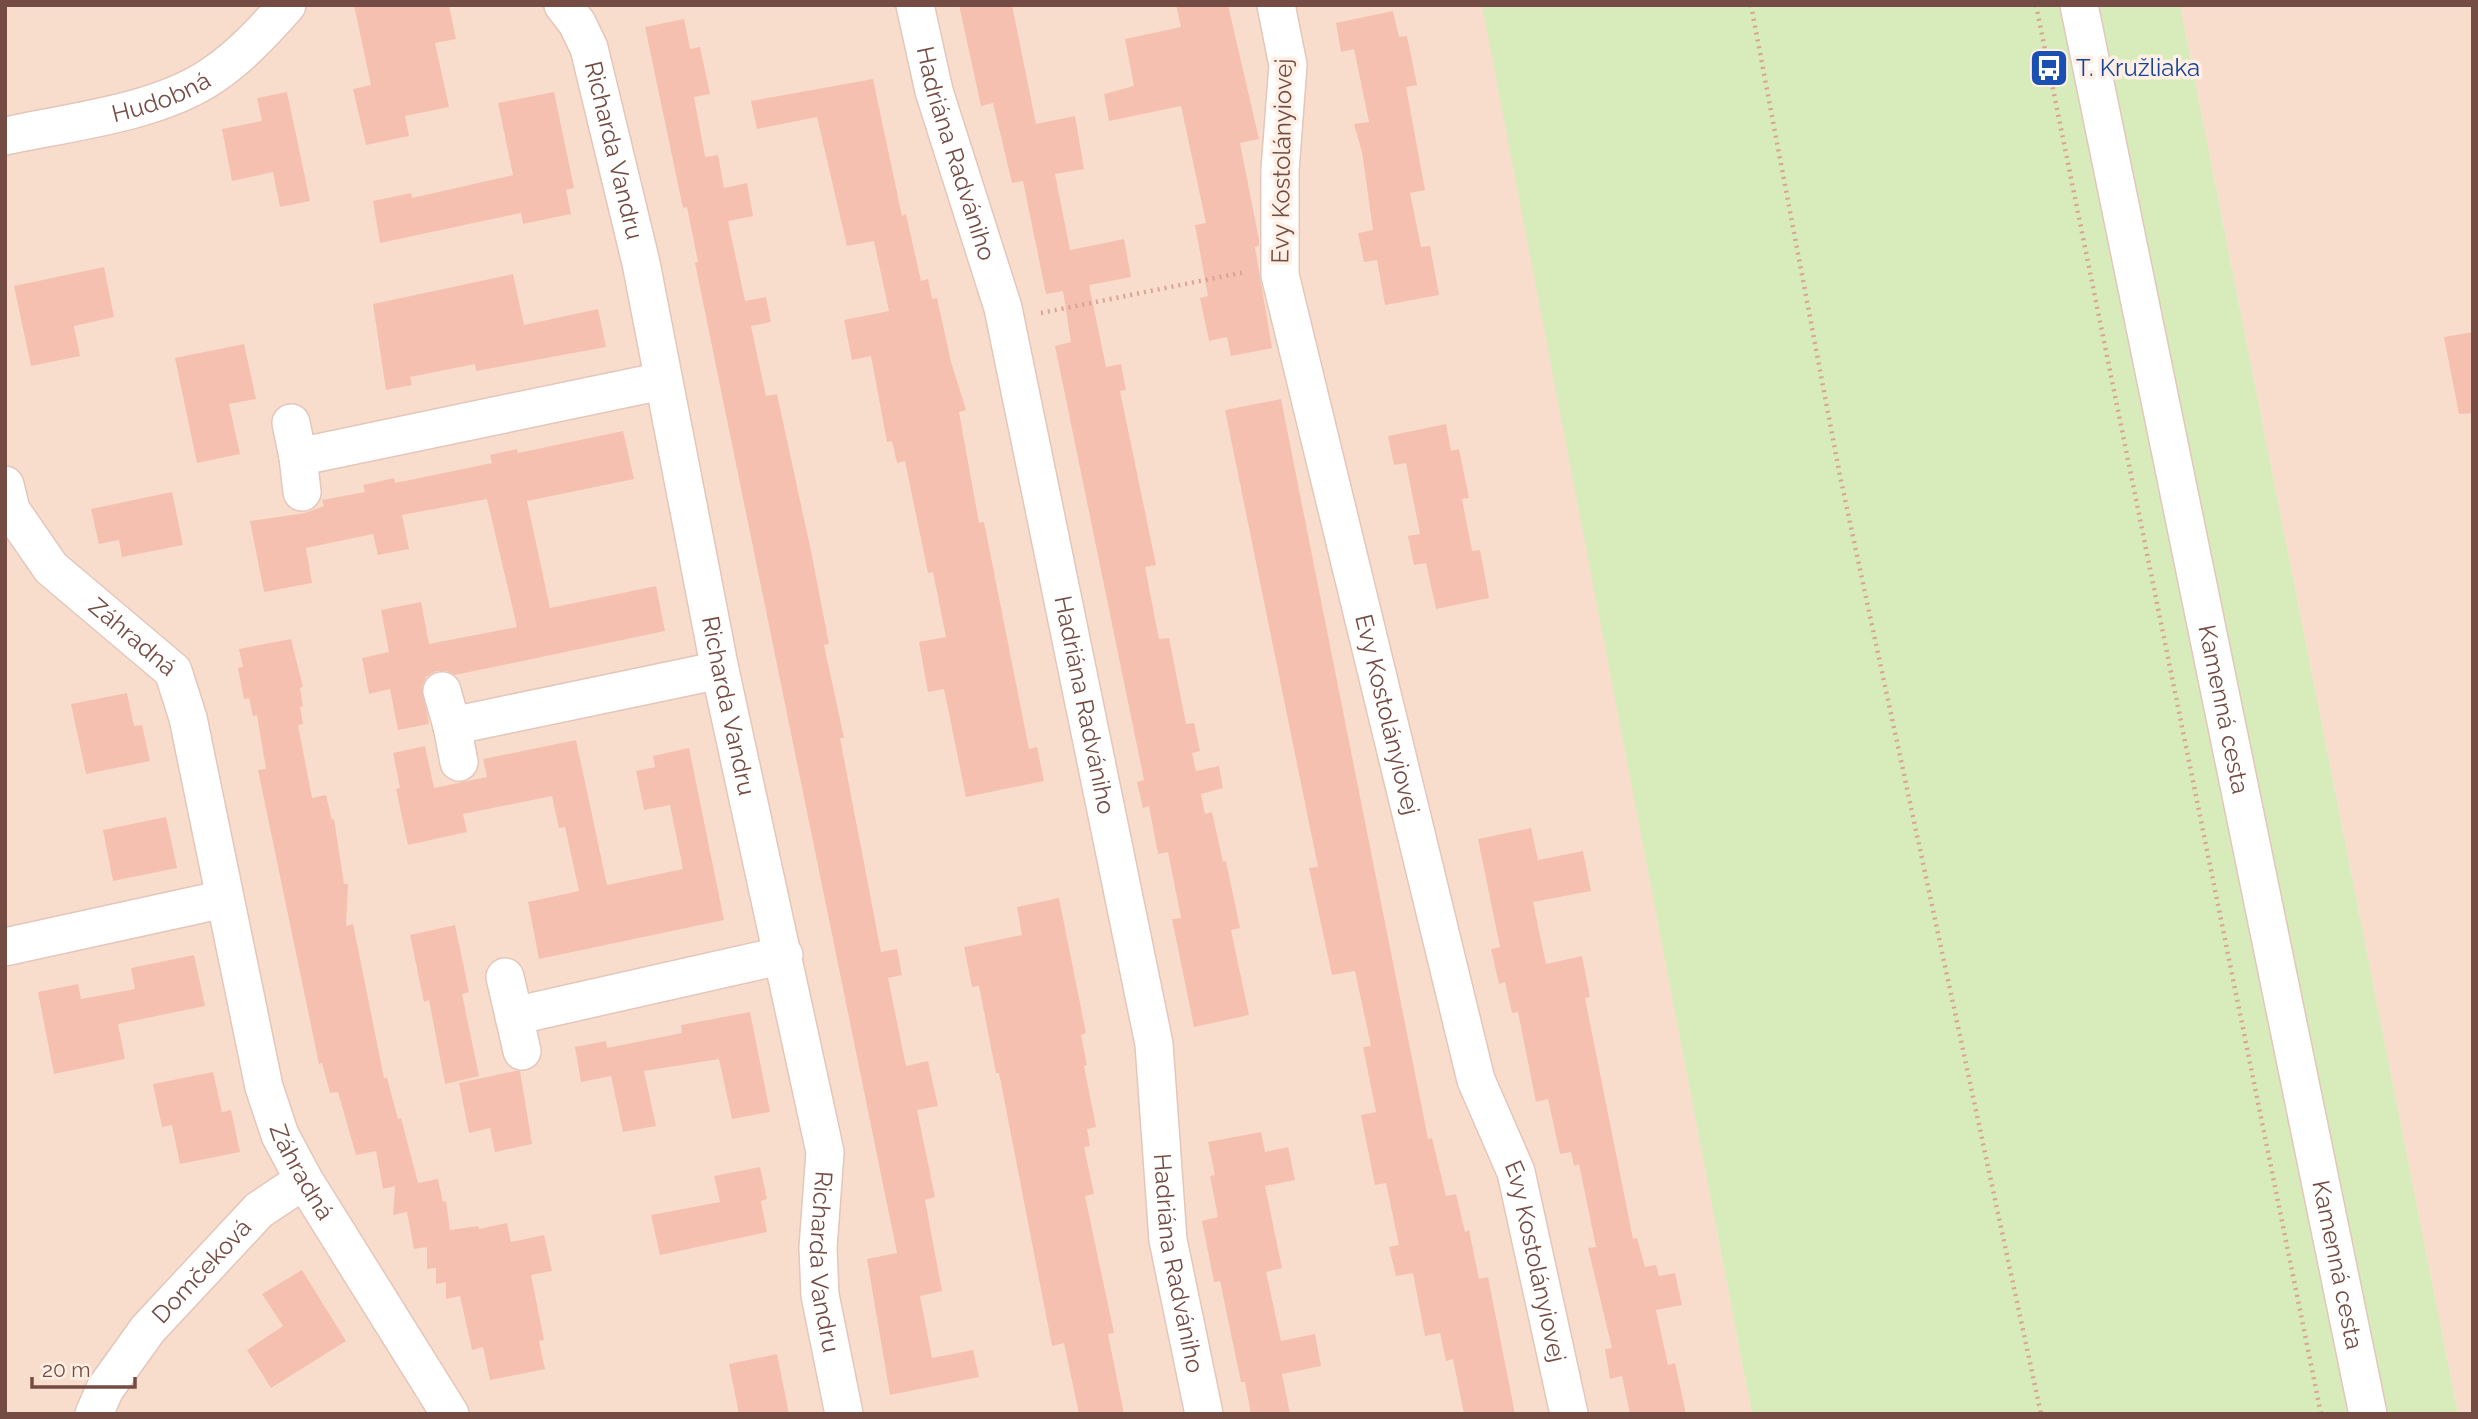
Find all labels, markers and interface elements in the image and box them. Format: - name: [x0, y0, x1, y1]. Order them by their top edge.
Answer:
- street label: Hadriána Radvániho: [911, 44, 1002, 264]
- bus stop icon: T. Kružliaka: [2028, 47, 2070, 89]
- place label: T. Kružliaka: [2076, 53, 2200, 82]
- street label: Richarda Vandru: [579, 58, 650, 242]
- street label: Evy Kostolányiovej: [1265, 58, 1298, 264]
- street label: Hudobná: [109, 65, 216, 128]
- street label: Záhradná: [83, 591, 183, 682]
- street label: Hadriána Radvániho: [1048, 593, 1121, 817]
- street label: Evy Kostolányiovej: [1349, 611, 1426, 818]
- street label: Richarda Vandru: [696, 614, 762, 798]
- street label: Kamenná cesta: [2192, 622, 2255, 796]
- street label: Záhradná: [263, 1120, 340, 1225]
- street label: Hadriána Radvániho: [1148, 1152, 1210, 1376]
- street label: Evy Kostolányiovej: [1499, 1156, 1572, 1365]
- street label: Richarda Vandru: [804, 1170, 846, 1355]
- street label: Kamenná cesta: [2306, 1178, 2369, 1352]
- street label: Domčeková: [146, 1213, 257, 1329]
- scale bar: [32, 1346, 135, 1390]
- text: 20 m: [42, 1357, 90, 1382]

